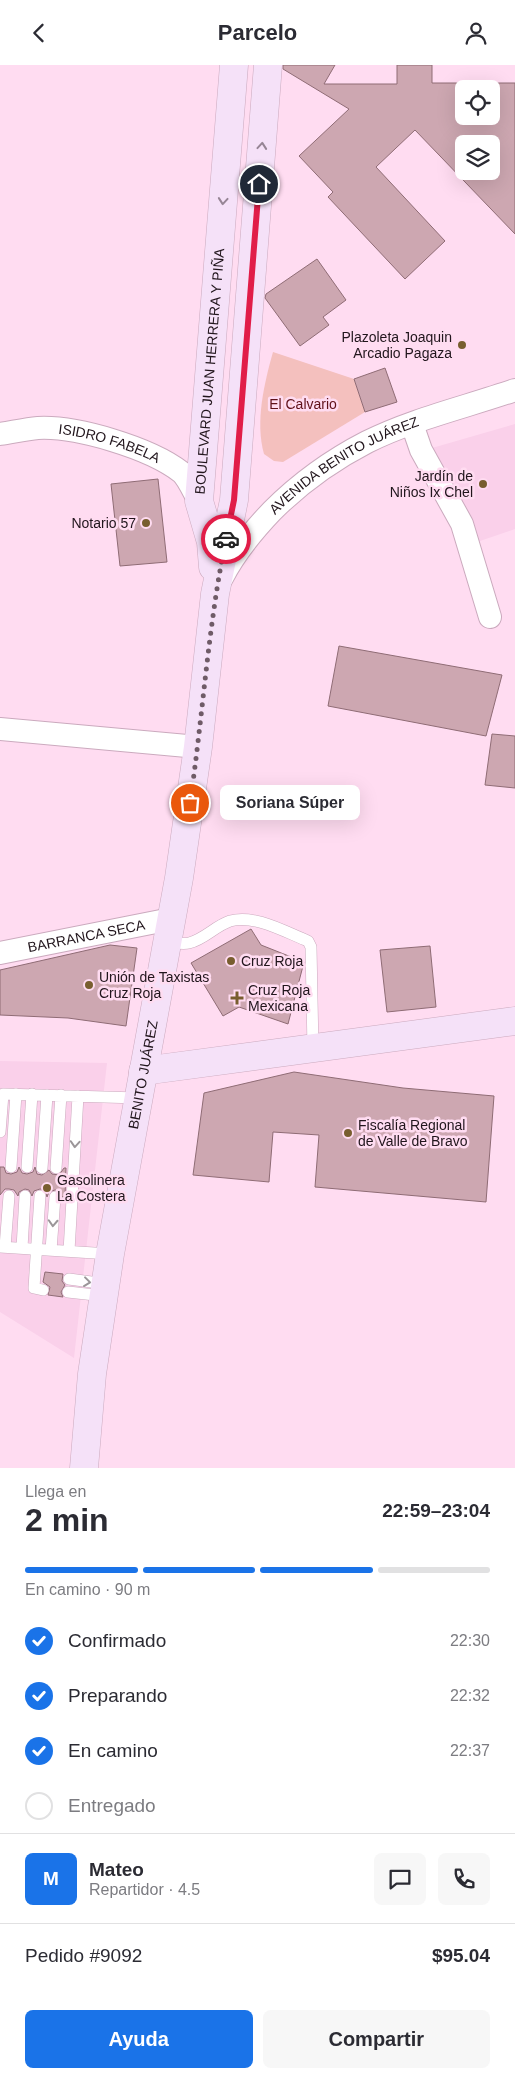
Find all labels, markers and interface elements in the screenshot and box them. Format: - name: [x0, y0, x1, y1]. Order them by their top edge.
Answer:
- icon: back: [25, 19, 53, 47]
- icon: person: [462, 19, 490, 47]
- text: Parcelo: [218, 20, 297, 45]
- map controls: [455, 80, 500, 180]
- button: locate: [455, 80, 500, 125]
- button: layers: [455, 135, 500, 180]
- one-way arrow: [256, 141, 267, 149]
- pin: [238, 163, 280, 205]
- icon: home: [245, 170, 273, 198]
- one-way arrow: [218, 197, 229, 205]
- street label: BOULEVARD JUAN HERRERA Y PIÑA: [192, 247, 227, 495]
- place label: Plazoleta Joaquin Arcadio Pagaza: [341, 329, 452, 361]
- marker: Plazoleta Joaquin Arcadio Pagaza: [456, 339, 468, 351]
- park label: El Calvario: [269, 396, 337, 412]
- street label: AVENIDA BENITO JUÁREZ: [266, 413, 421, 517]
- street label: ISIDRO FABELA: [58, 421, 163, 466]
- place label: Jardín de Niños Ix Chel: [390, 468, 473, 500]
- marker: Jardín de Niños Ix Chel: [477, 478, 489, 490]
- courier: [201, 514, 251, 564]
- place label: Notario 57: [71, 515, 136, 531]
- marker: Notario 57: [140, 517, 152, 529]
- icon: car: [212, 525, 240, 553]
- pin: [169, 782, 211, 824]
- callout: Soriana Súper: [220, 785, 360, 821]
- icon: bag: [176, 789, 204, 817]
- text: Soriana Súper: [236, 794, 344, 811]
- street label: BARRANCA SECA: [26, 916, 147, 955]
- place label: Cruz Roja: [241, 953, 303, 969]
- marker: Cruz Roja: [225, 955, 237, 967]
- place label: Unión de Taxistas Cruz Roja: [99, 969, 209, 1001]
- marker: Unión de Taxistas Cruz Roja: [83, 979, 95, 991]
- place label: Cruz Roja Mexicana: [248, 982, 310, 1014]
- marker: Cruz Roja Mexicana: [230, 991, 244, 1005]
- street label: BENITO JUÁREZ: [125, 1019, 161, 1130]
- place label: Fiscalía Regional de Valle de Bravo: [358, 1117, 468, 1149]
- marker: Fiscalía Regional de Valle de Bravo: [342, 1127, 354, 1139]
- one-way arrow: [70, 1141, 81, 1149]
- place label: Gasolinera La Costera: [57, 1172, 126, 1204]
- marker: Gasolinera La Costera: [41, 1182, 53, 1194]
- one-way arrow: [47, 1220, 58, 1228]
- one-way arrow: [84, 1276, 92, 1287]
- text: Llega en: [25, 1483, 86, 1500]
- text: 22:59–23:04: [382, 1500, 490, 1521]
- text: 2 min: [25, 1502, 109, 1538]
- text: En camino · 90 m: [25, 1581, 150, 1598]
- icon: check: [25, 1627, 53, 1655]
- text: Confirmado: [68, 1630, 166, 1651]
- text: 22:30: [450, 1632, 490, 1649]
- icon: check: [25, 1682, 53, 1710]
- text: Preparando: [68, 1685, 167, 1706]
- text: 22:32: [450, 1687, 490, 1704]
- icon: check: [25, 1737, 53, 1765]
- text: En camino: [68, 1740, 158, 1761]
- text: 22:37: [450, 1742, 490, 1759]
- text: Entregado: [68, 1795, 156, 1816]
- button: chat: [374, 1853, 426, 1905]
- button: phone: [438, 1853, 490, 1905]
- text: Mateo: [89, 1859, 144, 1880]
- text: M: [43, 1868, 59, 1889]
- text: Repartidor · 4.5: [89, 1881, 200, 1898]
- text: Pedido #9092: [25, 1945, 142, 1966]
- text: $95.04: [432, 1945, 490, 1966]
- button: Ayuda: [25, 2010, 253, 2068]
- button: Compartir: [263, 2010, 490, 2068]

